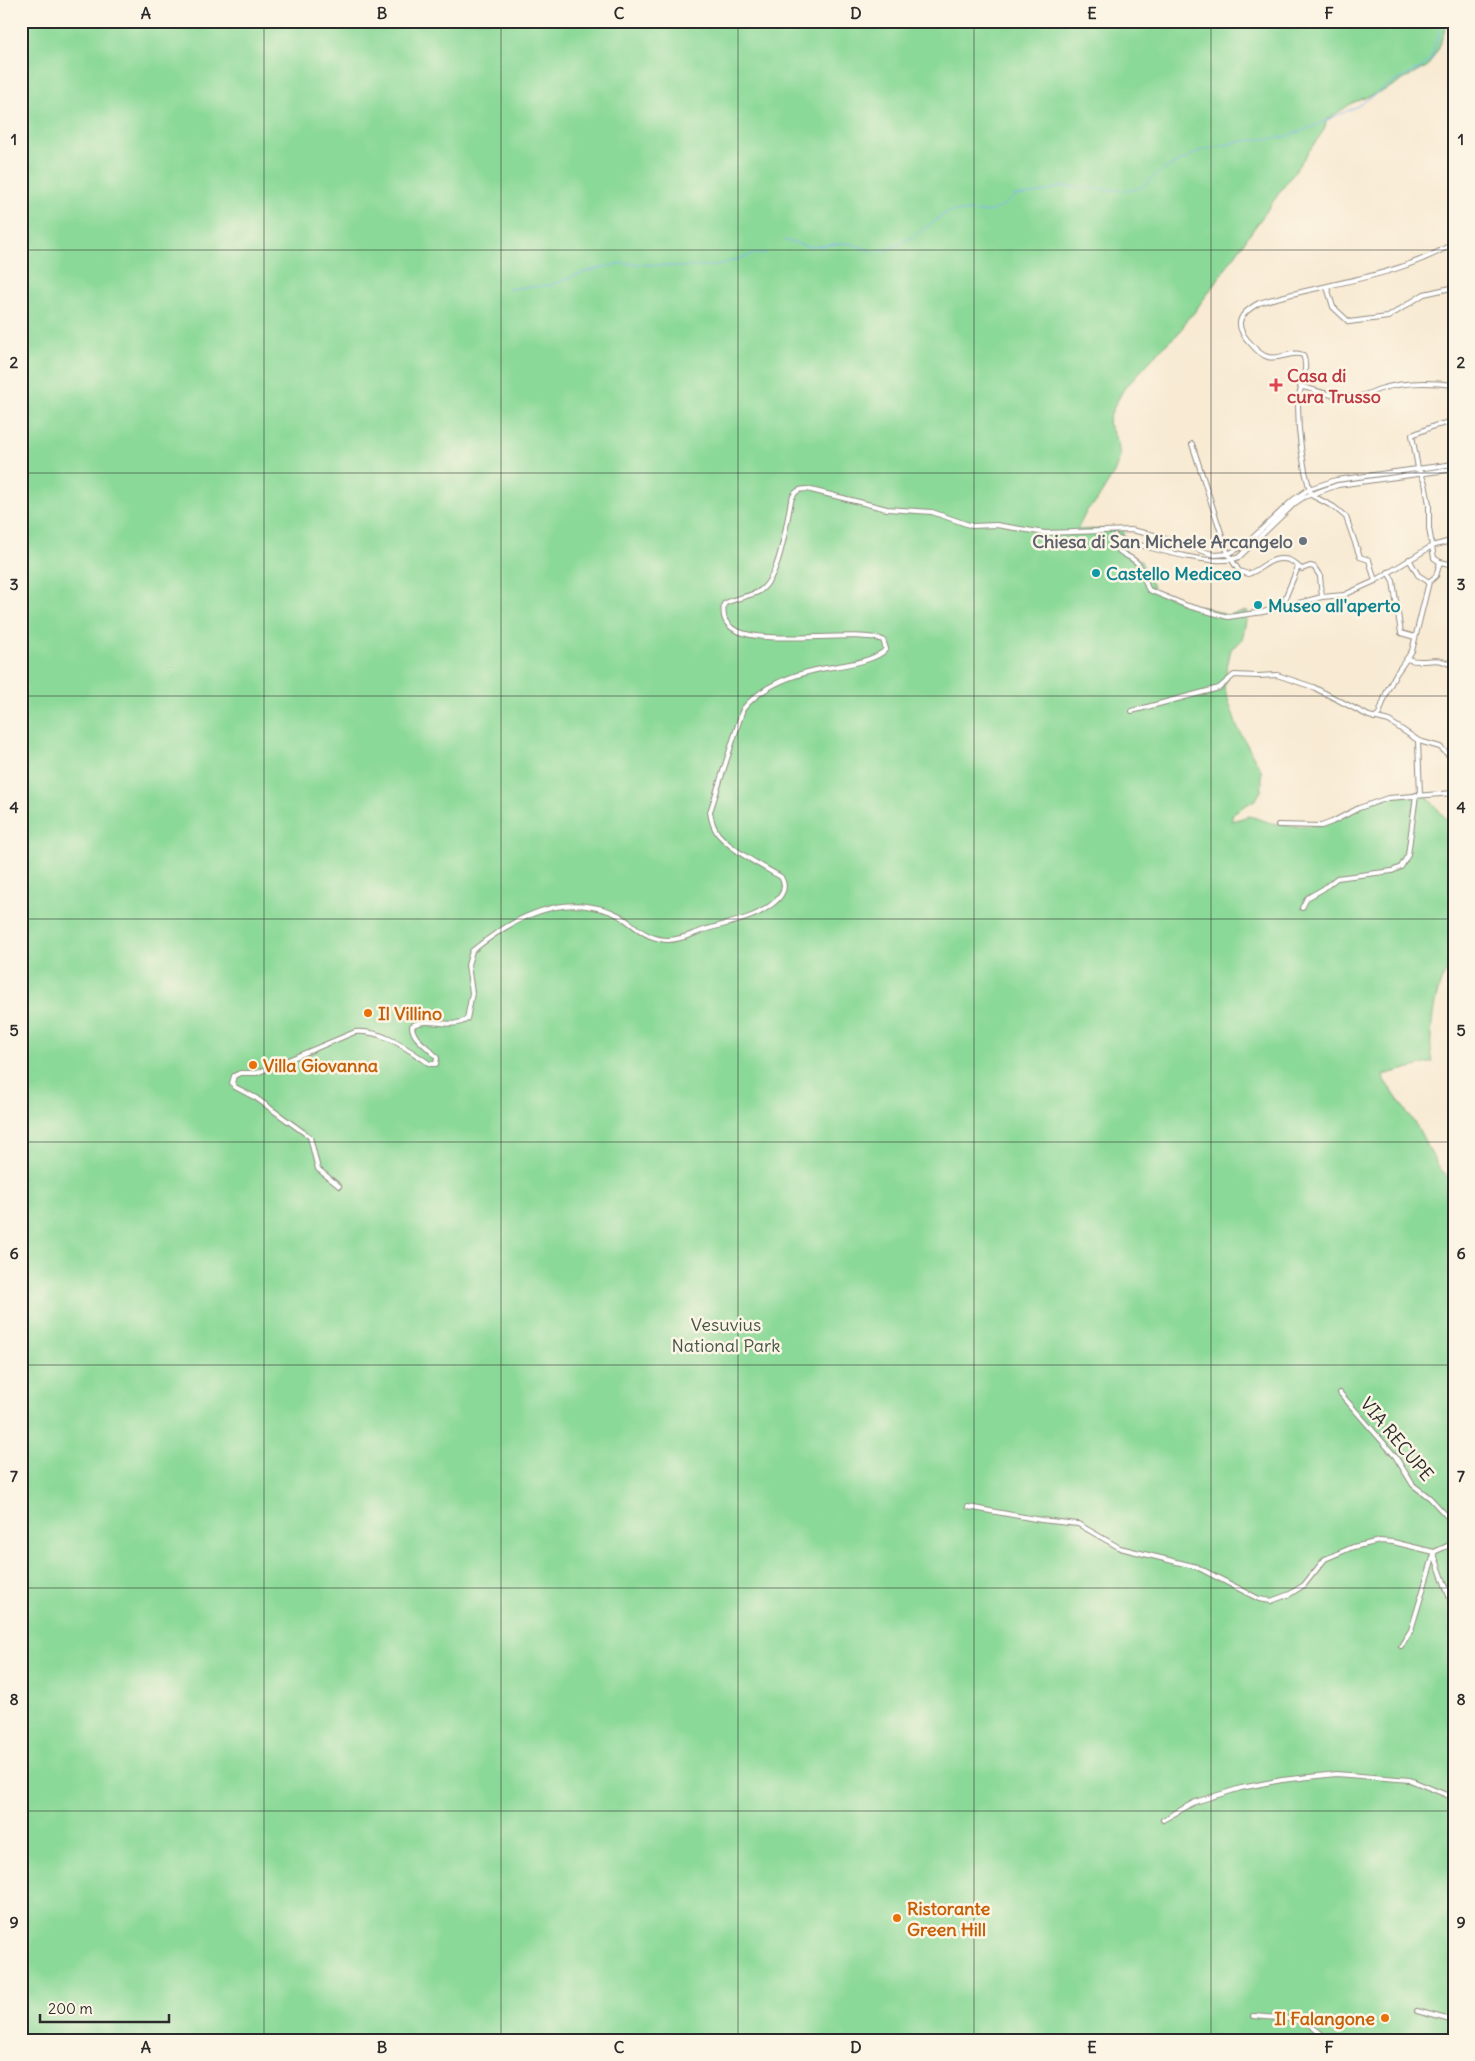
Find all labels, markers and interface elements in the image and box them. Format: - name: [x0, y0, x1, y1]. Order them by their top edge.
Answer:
- text: A: [141, 3, 151, 23]
- text: B: [377, 3, 388, 23]
- text: C: [614, 3, 625, 23]
- text: D: [850, 3, 862, 23]
- text: E: [1087, 3, 1097, 23]
- text: F: [1324, 3, 1334, 23]
- text: 1: [11, 129, 17, 149]
- text: 1: [1458, 129, 1464, 149]
- text: 2: [10, 352, 19, 372]
- text: 2: [1457, 352, 1466, 372]
- place label: Casa di cura Trusso: [1287, 364, 1381, 408]
- marker: Casa di cura Trusso: [1269, 378, 1283, 392]
- place label: Chiesa di San Michele Arcangelo: [1032, 530, 1293, 553]
- marker: Chiesa di San Michele Arcangelo: [1297, 535, 1309, 547]
- place label: Castello Mediceo: [1106, 562, 1242, 585]
- marker: Castello Mediceo: [1090, 567, 1102, 579]
- text: 3: [9, 574, 19, 594]
- text: 3: [1456, 574, 1466, 594]
- place label: Museo all'aperto: [1268, 594, 1401, 617]
- marker: Museo all'aperto: [1252, 599, 1264, 611]
- text: 4: [9, 797, 19, 817]
- text: 4: [1456, 797, 1466, 817]
- place label: Il Villino: [378, 1002, 442, 1025]
- marker: Il Villino: [362, 1007, 374, 1019]
- text: 5: [9, 1020, 19, 1040]
- text: 5: [1456, 1020, 1466, 1040]
- place label: Villa Giovanna: [263, 1054, 378, 1077]
- marker: Villa Giovanna: [247, 1059, 259, 1071]
- text: 6: [9, 1243, 19, 1263]
- text: 6: [1456, 1243, 1466, 1263]
- park label: Vesuvius National Park: [672, 1313, 781, 1357]
- street label: VIA RECUPE: [1355, 1392, 1439, 1486]
- text: 7: [10, 1466, 18, 1486]
- text: 7: [1457, 1466, 1465, 1486]
- text: 8: [9, 1689, 19, 1709]
- text: 8: [1456, 1689, 1466, 1709]
- place label: Ristorante Green Hill: [907, 1897, 990, 1941]
- text: 9: [9, 1912, 19, 1932]
- marker: Ristorante Green Hill: [891, 1912, 903, 1924]
- text: 9: [1456, 1912, 1466, 1932]
- scale bar: [40, 1991, 169, 2023]
- text: 200 m: [48, 1999, 93, 2018]
- place label: Il Falangone: [1274, 2007, 1375, 2030]
- marker: Il Falangone: [1379, 2012, 1391, 2024]
- text: A: [141, 2037, 151, 2057]
- text: B: [377, 2037, 388, 2057]
- text: C: [614, 2037, 625, 2057]
- text: D: [850, 2037, 862, 2057]
- text: E: [1087, 2037, 1097, 2057]
- text: F: [1324, 2037, 1334, 2057]

